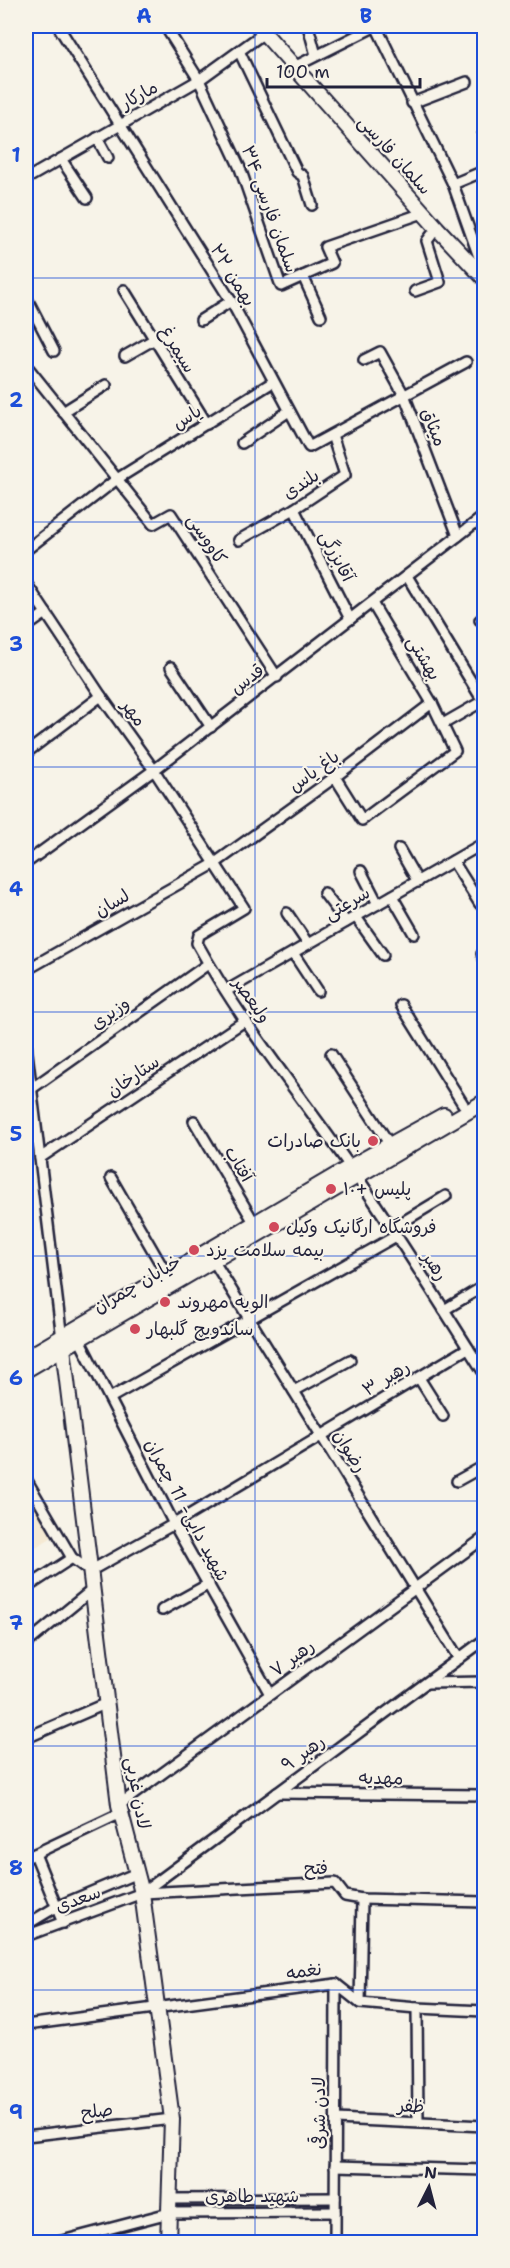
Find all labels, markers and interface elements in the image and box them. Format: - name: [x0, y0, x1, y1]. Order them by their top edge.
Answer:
- text: A: [136, 3, 152, 29]
- text: B: [360, 3, 372, 29]
- scale bar: [267, 51, 420, 89]
- text: 100 m: [276, 60, 330, 84]
- street label: مارکار: [114, 75, 162, 116]
- street label: سلمان فارسی: [353, 110, 437, 200]
- text: 1: [11, 142, 21, 168]
- street label: سلمان فارسی ۳۴: [236, 142, 304, 276]
- street label: ۲۲ بهمن: [205, 239, 261, 311]
- street label: سیمرغ: [154, 321, 202, 377]
- text: 2: [9, 387, 23, 413]
- street label: یاس: [168, 399, 206, 435]
- street label: میثاق: [416, 404, 452, 450]
- street label: بلندی: [278, 463, 324, 505]
- street label: کاووسی: [182, 509, 232, 569]
- street label: آقابزرگی: [314, 526, 361, 587]
- text: 3: [9, 631, 23, 657]
- street label: بهشتی: [401, 631, 447, 685]
- street label: قدس: [225, 658, 269, 700]
- street label: مهر: [115, 693, 152, 731]
- street label: باغ یاس: [284, 744, 344, 798]
- text: 4: [9, 876, 23, 902]
- street label: سرعتی: [320, 880, 374, 926]
- street label: لسان: [90, 884, 134, 922]
- street label: ولیعصر: [226, 971, 276, 1028]
- street label: وزیری: [86, 991, 134, 1035]
- street label: ستارخان: [102, 1050, 164, 1102]
- text: 5: [10, 1121, 22, 1147]
- place label: بانک صادرات: [267, 1129, 361, 1153]
- marker: بانک صادرات: [366, 1134, 380, 1148]
- street label: آفتاب: [219, 1142, 260, 1188]
- place label: پلیس +۱۰: [343, 1177, 411, 1201]
- marker: پلیس +۱۰: [324, 1182, 338, 1196]
- place label: فروشگاه ارگانیک وکیل: [286, 1215, 437, 1239]
- marker: فروشگاه ارگانیک وکیل: [267, 1220, 281, 1234]
- place label: بيمه سلامت يزد: [206, 1238, 324, 1262]
- marker: بيمه سلامت يزد: [187, 1243, 201, 1257]
- street label: رهبر: [415, 1245, 453, 1285]
- street label: خیابان چمران: [89, 1249, 185, 1319]
- place label: الویه مهروند: [177, 1290, 268, 1314]
- marker: الویه مهروند: [158, 1295, 172, 1309]
- place label: ساندویچ گلبهار: [145, 1317, 253, 1341]
- marker: ساندویچ گلبهار: [128, 1322, 142, 1336]
- street label: رهبر ۳: [358, 1354, 414, 1402]
- text: 6: [9, 1365, 23, 1391]
- street label: رضوان: [328, 1425, 372, 1477]
- street label: شهید دایی- 11 چمران: [139, 1435, 235, 1585]
- text: 7: [9, 1610, 23, 1636]
- street label: رهبر ۷: [265, 1634, 319, 1682]
- street label: رهبر ۹: [276, 1729, 330, 1777]
- street label: لادن غربی: [120, 1755, 156, 1831]
- street label: مهدیه: [358, 1766, 404, 1790]
- text: 8: [9, 1855, 23, 1881]
- street label: فتح: [304, 1856, 328, 1880]
- street label: سعدی: [52, 1880, 104, 1918]
- street label: نغمه: [285, 1957, 323, 1985]
- street label: لادن شرقی: [307, 2077, 331, 2149]
- street label: ظفر: [395, 2093, 425, 2119]
- street label: صلح: [80, 2097, 114, 2125]
- text: 9: [9, 2099, 23, 2125]
- north arrow: [399, 2157, 459, 2217]
- text: N: [423, 2161, 438, 2184]
- street label: شهید طاهری: [205, 2184, 299, 2208]

